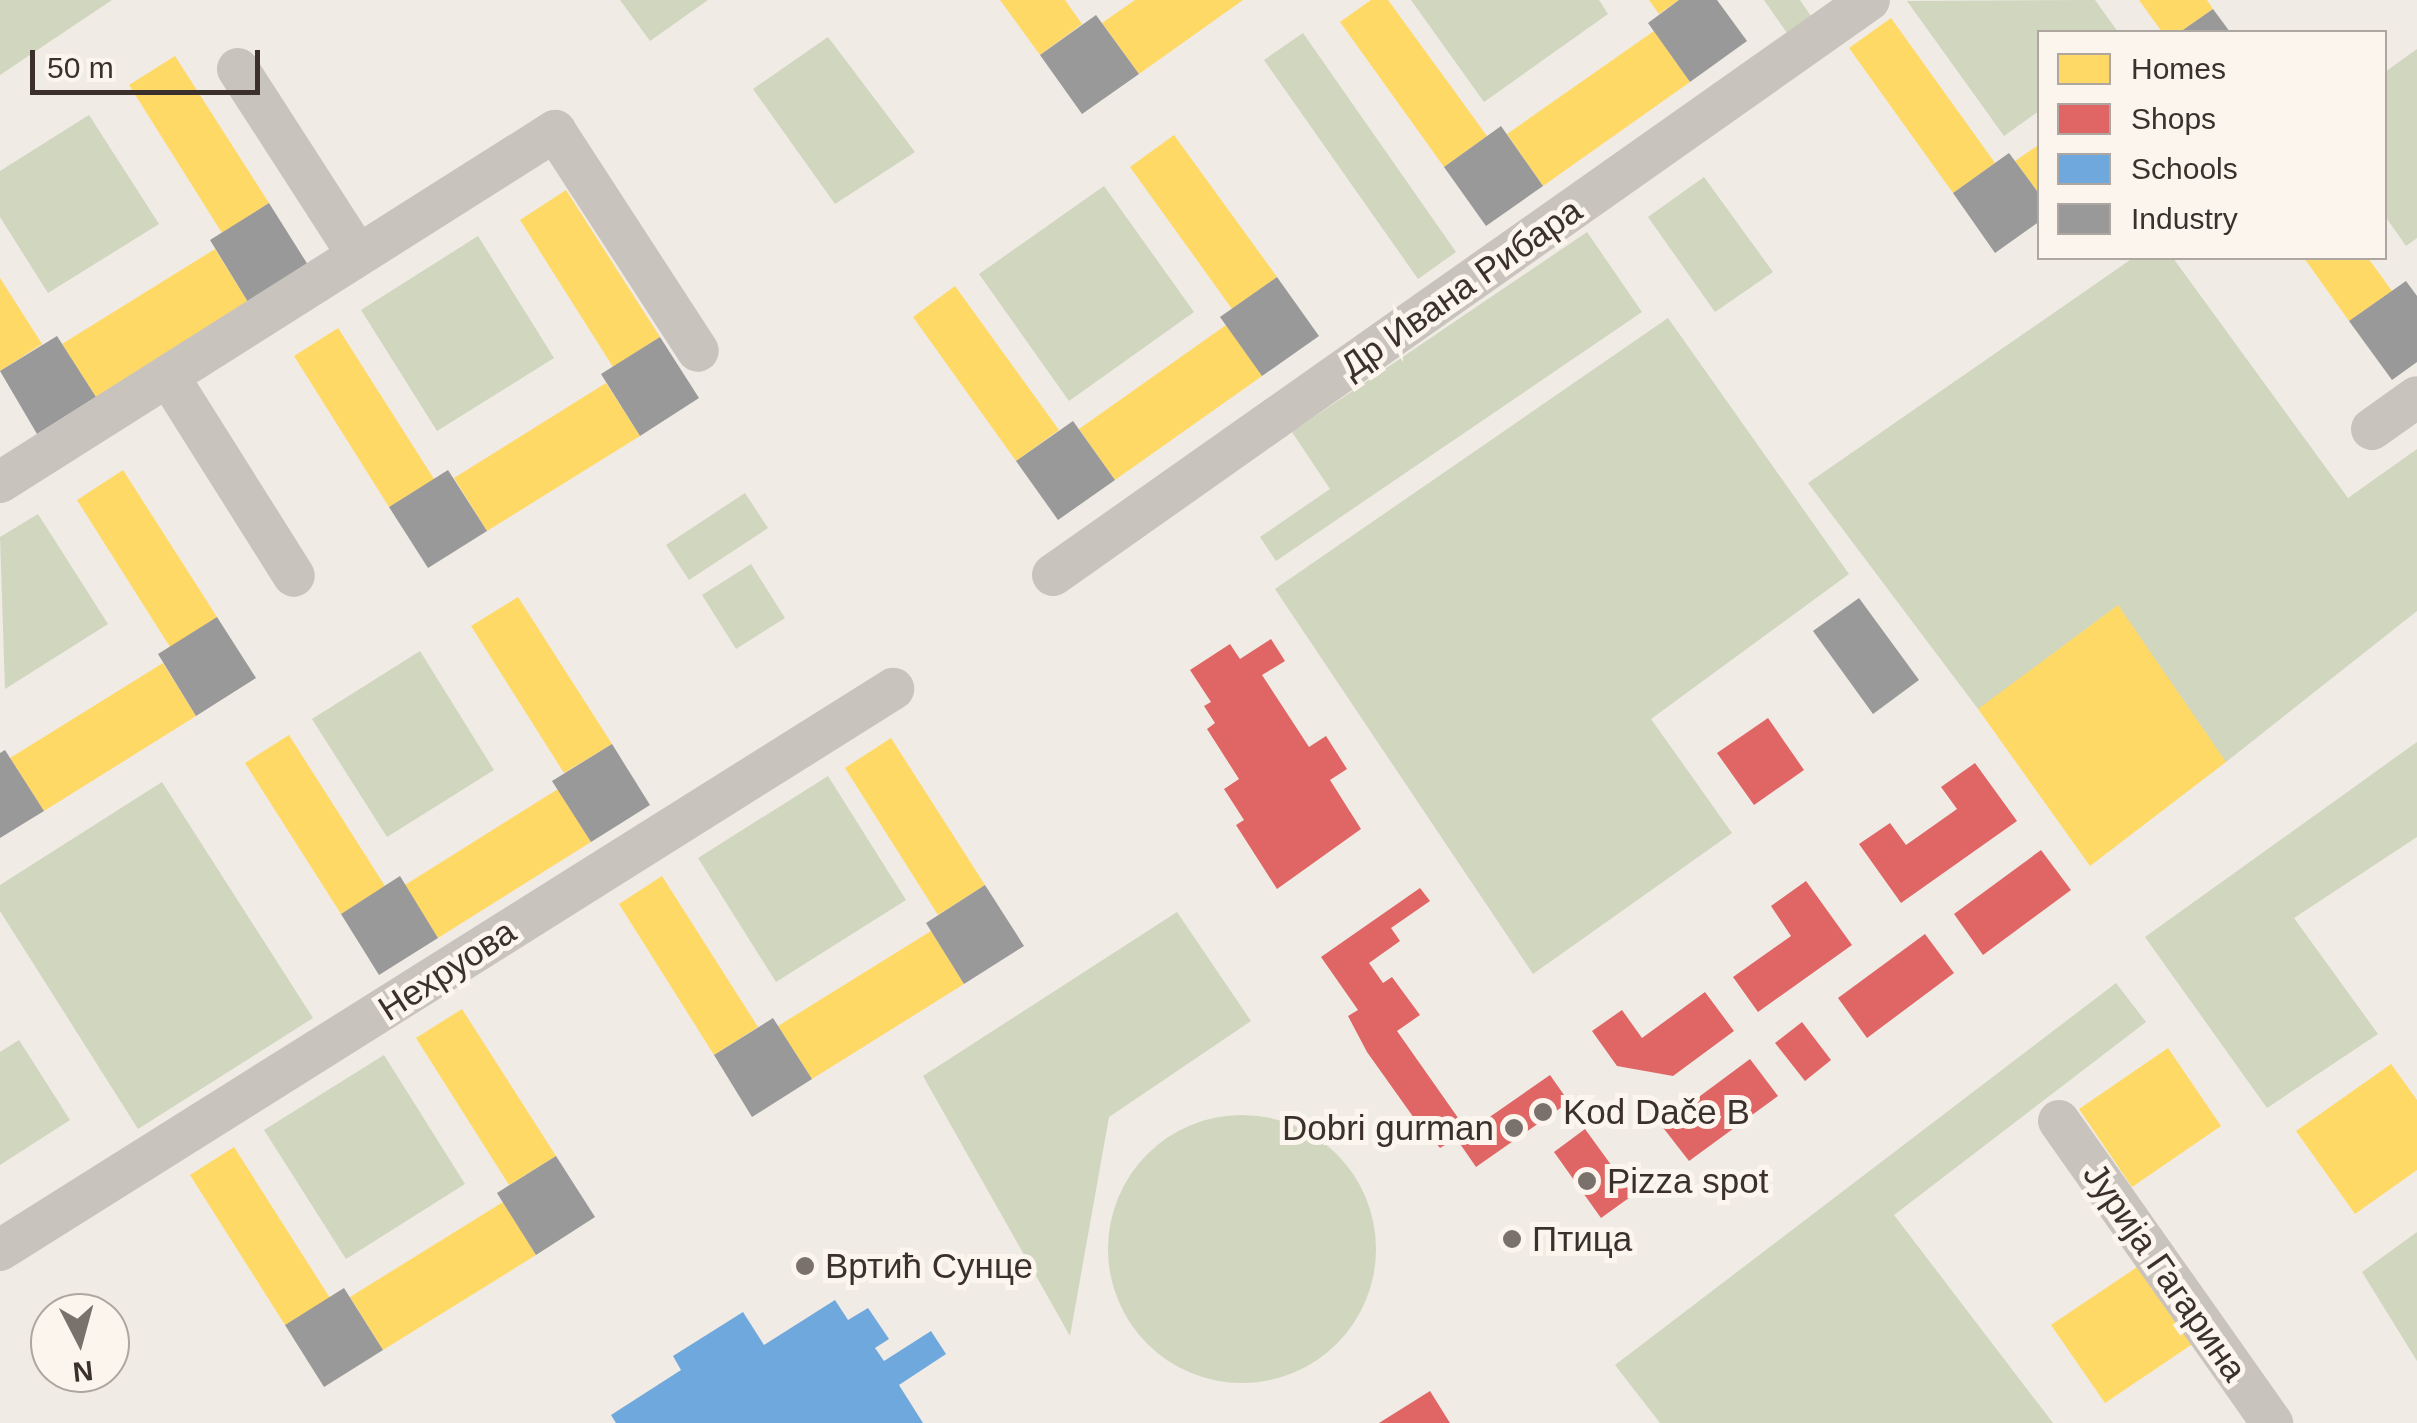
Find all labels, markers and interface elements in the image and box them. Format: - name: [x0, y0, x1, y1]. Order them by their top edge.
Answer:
- scale bar: [35, 30, 265, 92]
- legend: [2037, 30, 2387, 260]
- text: 50 m: [47, 51, 114, 84]
- text: Homes: [2131, 52, 2226, 85]
- text: Shops: [2131, 102, 2216, 135]
- text: Schools: [2131, 152, 2238, 185]
- street label: Др Ивана Рибара: [1332, 189, 1590, 387]
- text: Industry: [2131, 202, 2238, 235]
- street label: Нехруова: [371, 910, 523, 1030]
- place label: Kod Dače B: [1563, 1091, 1750, 1133]
- marker: Kod Dače B: [1532, 1101, 1554, 1123]
- place label: Dobri gurman: [1282, 1107, 1494, 1149]
- marker: Dobri gurman: [1503, 1117, 1525, 1139]
- street label: Јурија Гагарина: [2074, 1155, 2256, 1389]
- place label: Pizza spot: [1607, 1160, 1768, 1202]
- marker: Pizza spot: [1576, 1170, 1598, 1192]
- place label: Птица: [1532, 1218, 1632, 1260]
- marker: Птица: [1501, 1228, 1523, 1250]
- place label: Вртић Сунце: [825, 1245, 1033, 1287]
- marker: Вртић Сунце: [794, 1255, 816, 1277]
- north arrow: [30, 1293, 130, 1393]
- text: N: [71, 1355, 95, 1388]

